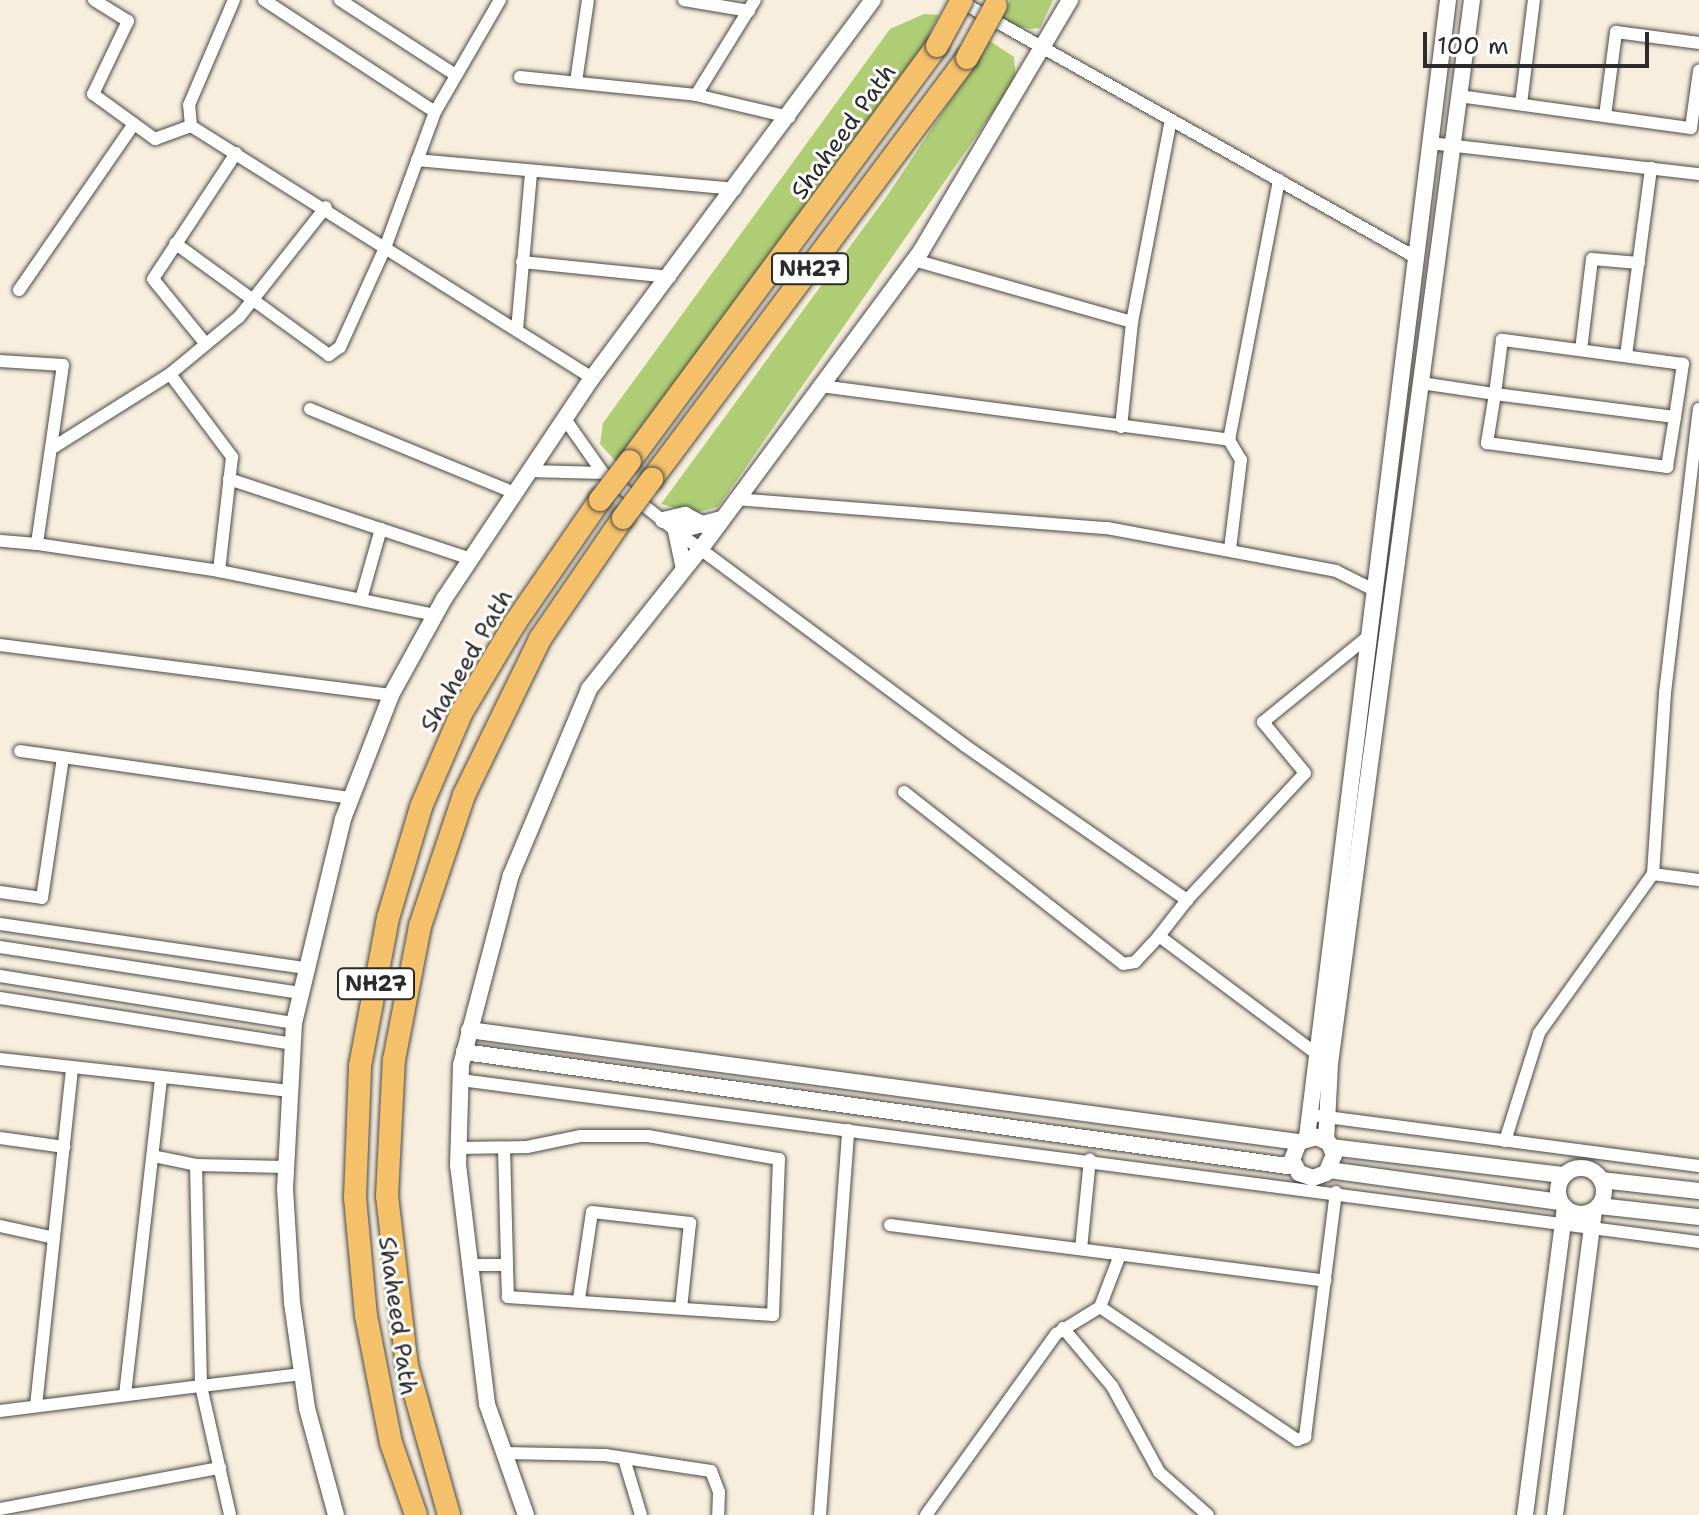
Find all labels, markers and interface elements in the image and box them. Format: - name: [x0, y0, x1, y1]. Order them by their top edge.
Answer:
- scale bar: [1427, 16, 1653, 66]
- text: 100 m: [1437, 30, 1509, 62]
- street label: Shaheed Path: [785, 59, 903, 205]
- road number: NH27: [770, 251, 850, 287]
- street label: Shaheed Path: [414, 584, 520, 738]
- road number: NH27: [336, 966, 416, 1002]
- street label: Shaheed Path: [372, 1235, 422, 1397]

